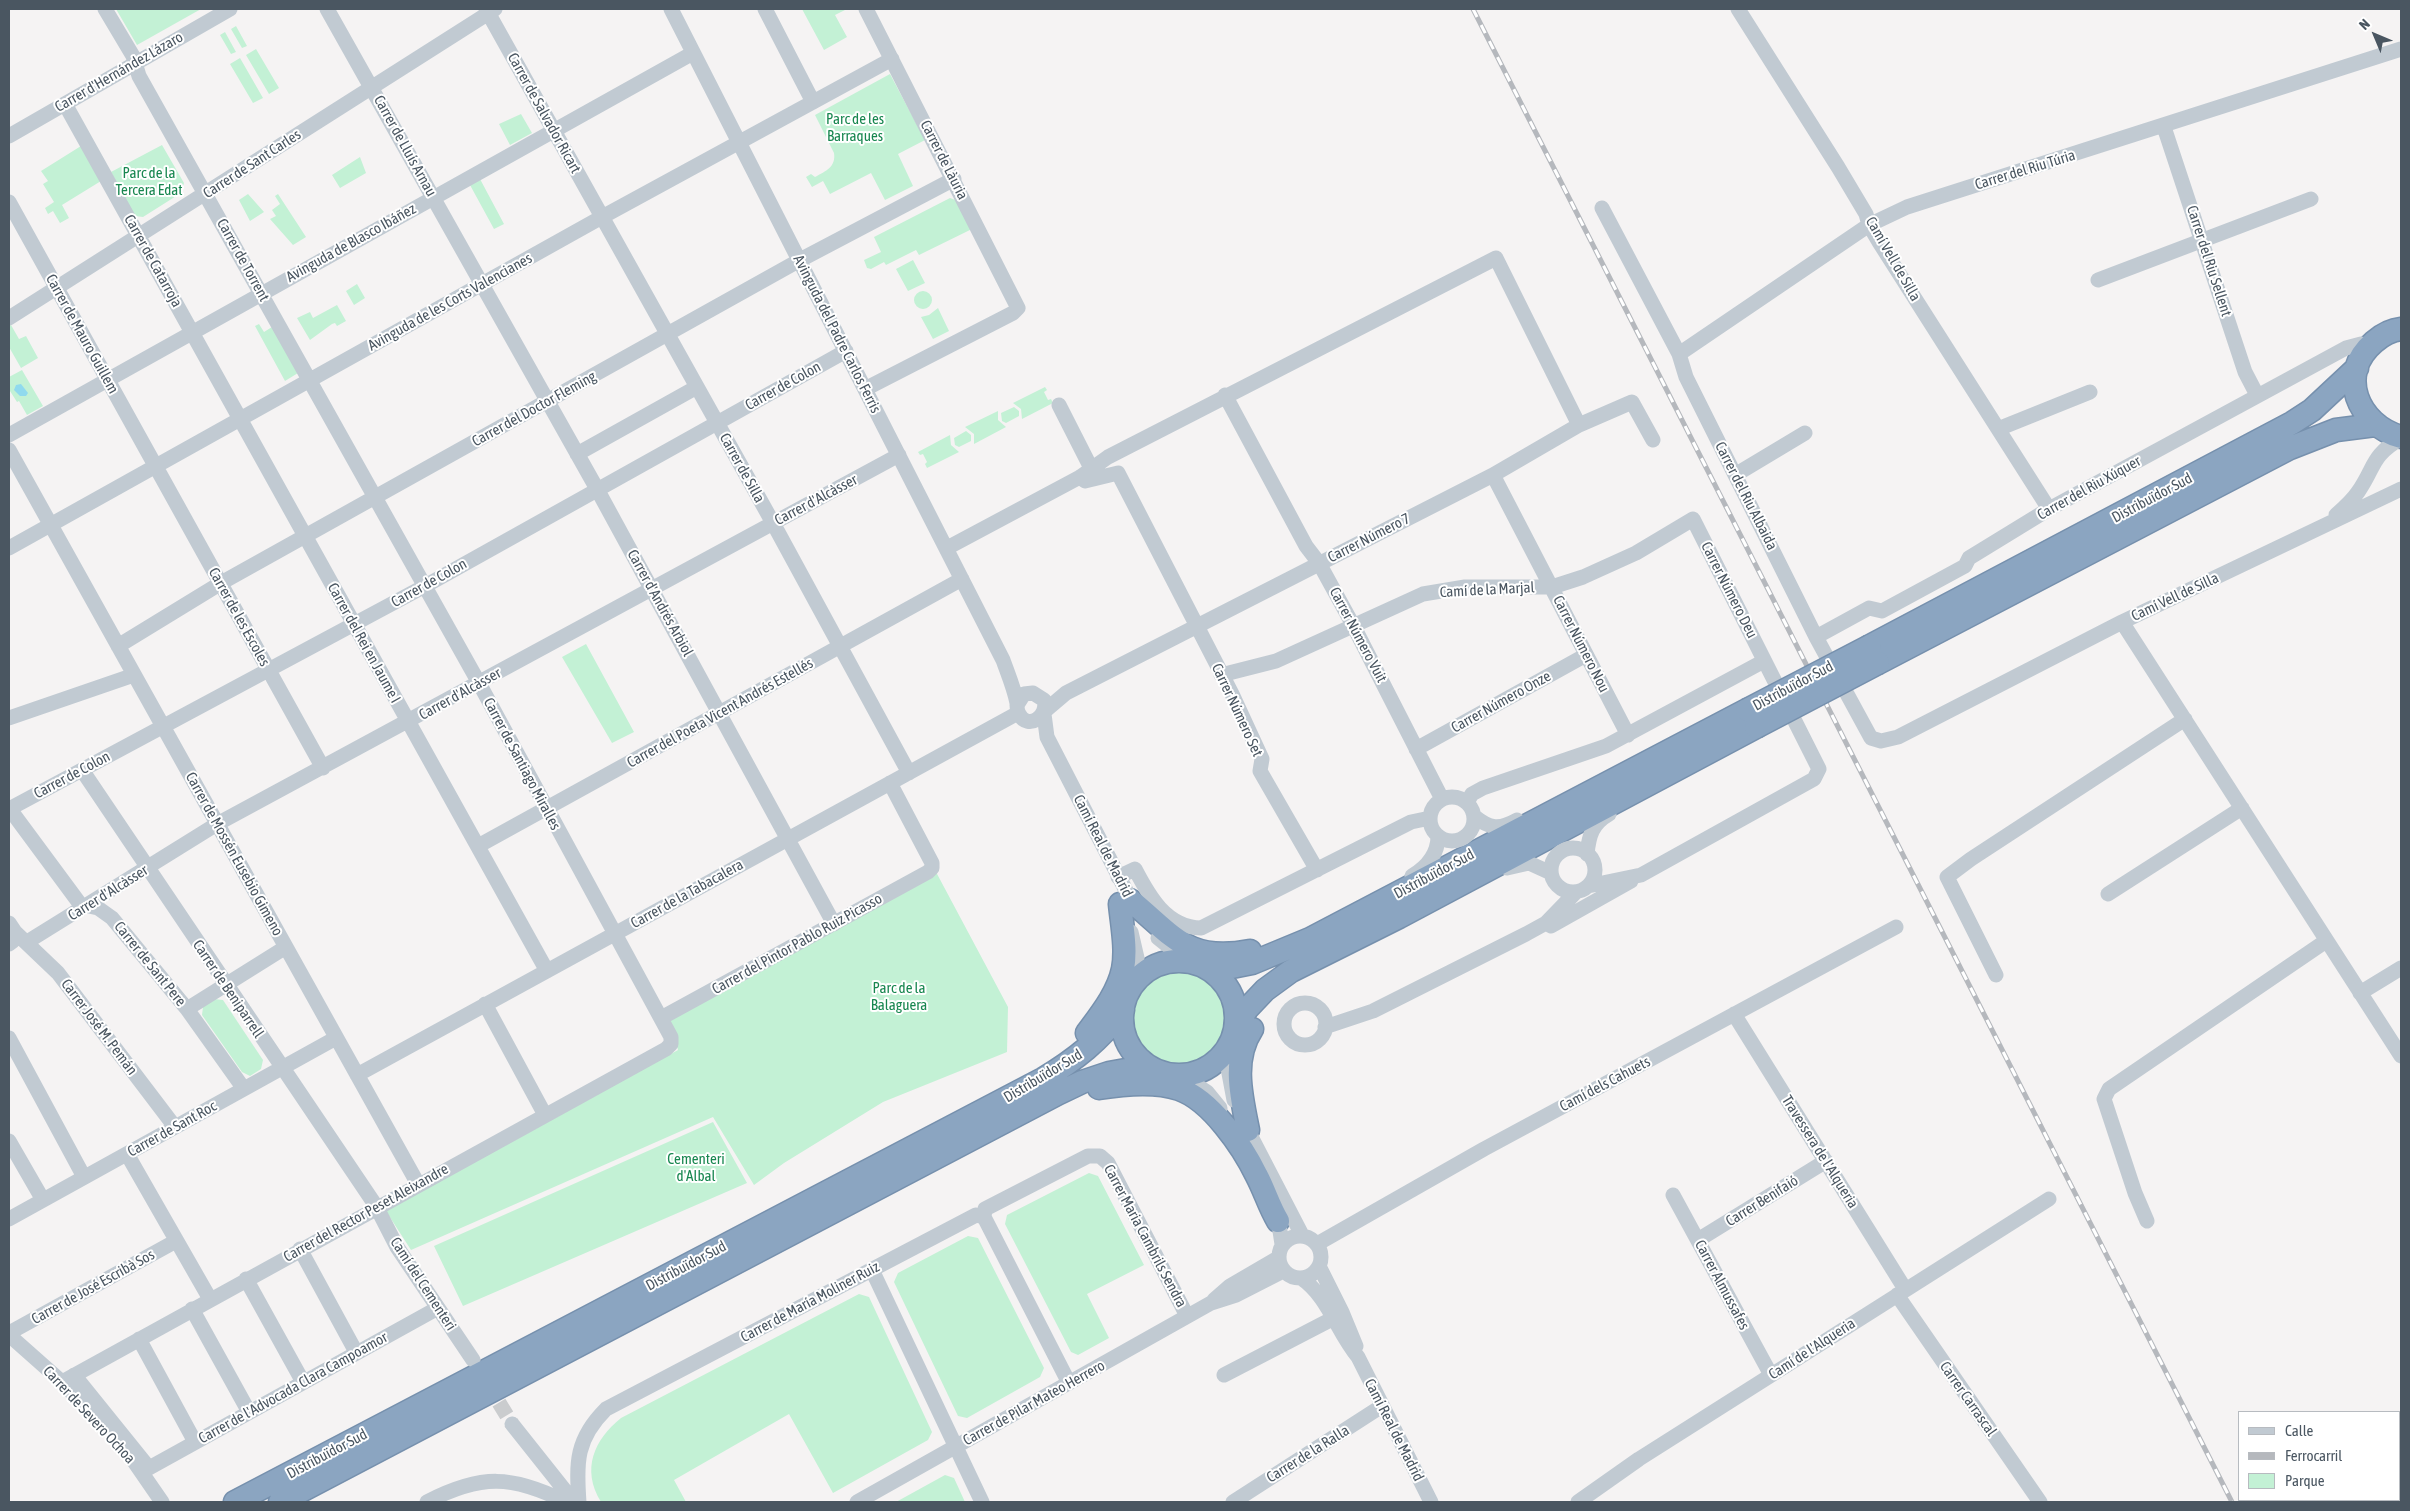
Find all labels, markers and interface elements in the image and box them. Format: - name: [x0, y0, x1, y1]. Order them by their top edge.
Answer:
- north arrow: [2350, 10, 2400, 60]
- text: N: [2356, 16, 2373, 33]
- street label: Carrer d'Hernández Lázaro: [52, 28, 186, 116]
- street label: Carrer de Salvador Ricart: [503, 50, 585, 176]
- street label: Carrer de Lluís Arnau: [370, 92, 440, 200]
- park label: Parc de les Barraques: [826, 110, 884, 145]
- street label: Carrer de Làuria: [916, 117, 972, 203]
- street label: Carrer de Sant Carles: [200, 126, 304, 202]
- street label: Carrer del Riu Túria: [1973, 146, 2077, 194]
- park label: Parc de la Tercera Edat: [115, 164, 183, 199]
- street label: Avinguda de Blasco Ibáñez: [283, 200, 419, 286]
- street label: Carrer del Riu Sellent: [2183, 203, 2235, 319]
- street label: Carrer de Catarroja: [120, 212, 186, 310]
- street label: Camí Vell de Silla: [1862, 214, 1924, 304]
- street label: Carrer de Torrent: [213, 215, 273, 305]
- street label: Avinguda de les Corts Valencianes: [365, 249, 535, 355]
- street label: Avinguda del Padre Carlos Ferris: [789, 252, 885, 416]
- street label: Carrer de Mauro Guillem: [42, 271, 122, 397]
- street label: Carrer de Colon: [742, 358, 824, 414]
- street label: Carrer del Doctor Fleming: [469, 367, 599, 451]
- street label: Carrer de Silla: [716, 430, 768, 506]
- street label: Carrer del Riu Albaida: [1711, 439, 1781, 553]
- street label: Carrer del Riu Xúquer: [2034, 452, 2144, 524]
- street label: Distribuïdor Sud: [2109, 469, 2195, 527]
- street label: Carrer d'Alcàsser: [772, 471, 860, 529]
- street label: Carrer Número 7: [1325, 510, 1413, 566]
- street label: Carrer Número Deu: [1697, 539, 1761, 641]
- street label: Carrer d'Andrés Arbiol: [623, 547, 697, 659]
- street label: Carrer de Colon: [388, 555, 470, 611]
- street label: Carrer de les Escoles: [204, 565, 274, 669]
- street label: Camí Vell de Silla: [2128, 569, 2222, 625]
- street label: Camí de la Marjal: [1439, 579, 1535, 601]
- street label: Carrer del Rei en Jaume I: [324, 580, 404, 706]
- street label: Carrer Número Vuit: [1325, 584, 1391, 686]
- street label: Carrer Número Nou: [1549, 593, 1613, 695]
- street label: Carrer del Poeta Vicent Andrés Estellés: [624, 654, 816, 772]
- street label: Distribuïdor Sud: [1750, 657, 1836, 715]
- street label: Carrer Número Set: [1208, 661, 1266, 759]
- street label: Carrer d'Alcàsser: [416, 664, 504, 724]
- street label: Carrer Número Onze: [1448, 667, 1554, 737]
- street label: Carrer de Santiago Miralles: [480, 695, 564, 833]
- street label: Carrer de Colon: [31, 747, 113, 803]
- street label: Carrer de Mossén Eusebio Gimeno: [181, 769, 287, 939]
- street label: Camí Real de Madrid: [1069, 792, 1137, 900]
- street label: Distribuïdor Sud: [1391, 845, 1477, 903]
- street label: Carrer de la Tabacalera: [628, 856, 746, 932]
- street label: Carrer d'Alcàsser: [65, 861, 151, 925]
- street label: Carrer del Pintor Pablo Ruiz Picasso: [709, 890, 885, 998]
- street label: Carrer de Sant Pere: [110, 918, 190, 1010]
- street label: Carrer de Beniparrell: [189, 937, 267, 1041]
- street label: Carrer José M. Pemán: [57, 975, 141, 1079]
- park label: Parc de la Balaguera: [871, 979, 927, 1014]
- street label: Distribuïdor Sud: [1000, 1046, 1086, 1106]
- street label: Camí dels Cahuets: [1557, 1053, 1653, 1115]
- street label: Travessera de l'Alqueria: [1778, 1092, 1862, 1212]
- street label: Carrer de Sant Roc: [124, 1097, 220, 1161]
- park label: Cementeri d'Albal: [667, 1150, 725, 1185]
- street label: Carrer del Rector Peset Aleixandre: [280, 1160, 452, 1266]
- street label: Carrer Maria Cambrils Sendra: [1100, 1161, 1190, 1311]
- street label: Carrer Benifaió: [1722, 1172, 1802, 1230]
- street label: Camí del Cementeri: [386, 1234, 460, 1334]
- street label: Distribuïdor Sud: [643, 1237, 729, 1295]
- street label: Carrer Almussafes: [1691, 1237, 1753, 1333]
- street label: Carrer de José Escribà Sos: [28, 1246, 158, 1328]
- street label: Carrer de María Moliner Ruiz: [738, 1258, 882, 1346]
- street label: Camí de l'Alqueria: [1765, 1314, 1859, 1384]
- street label: Carrer de l'Advocada Clara Campoamor: [195, 1328, 391, 1448]
- street label: Carrer de Pilar Mateo Herrero: [960, 1356, 1108, 1450]
- street label: Carrer Carrascal: [1936, 1358, 2000, 1440]
- street label: Carrer de Severo Ochoa: [39, 1363, 139, 1467]
- street label: Camí Real de Madrid: [1360, 1376, 1428, 1484]
- legend: [2238, 1411, 2400, 1501]
- street label: Carrer de la Ralla: [1263, 1421, 1353, 1487]
- text: Calle: [2285, 1422, 2313, 1439]
- street label: Distribuïdor Sud: [284, 1425, 370, 1483]
- text: Ferrocarril: [2285, 1447, 2342, 1464]
- text: Parque: [2285, 1472, 2325, 1489]

